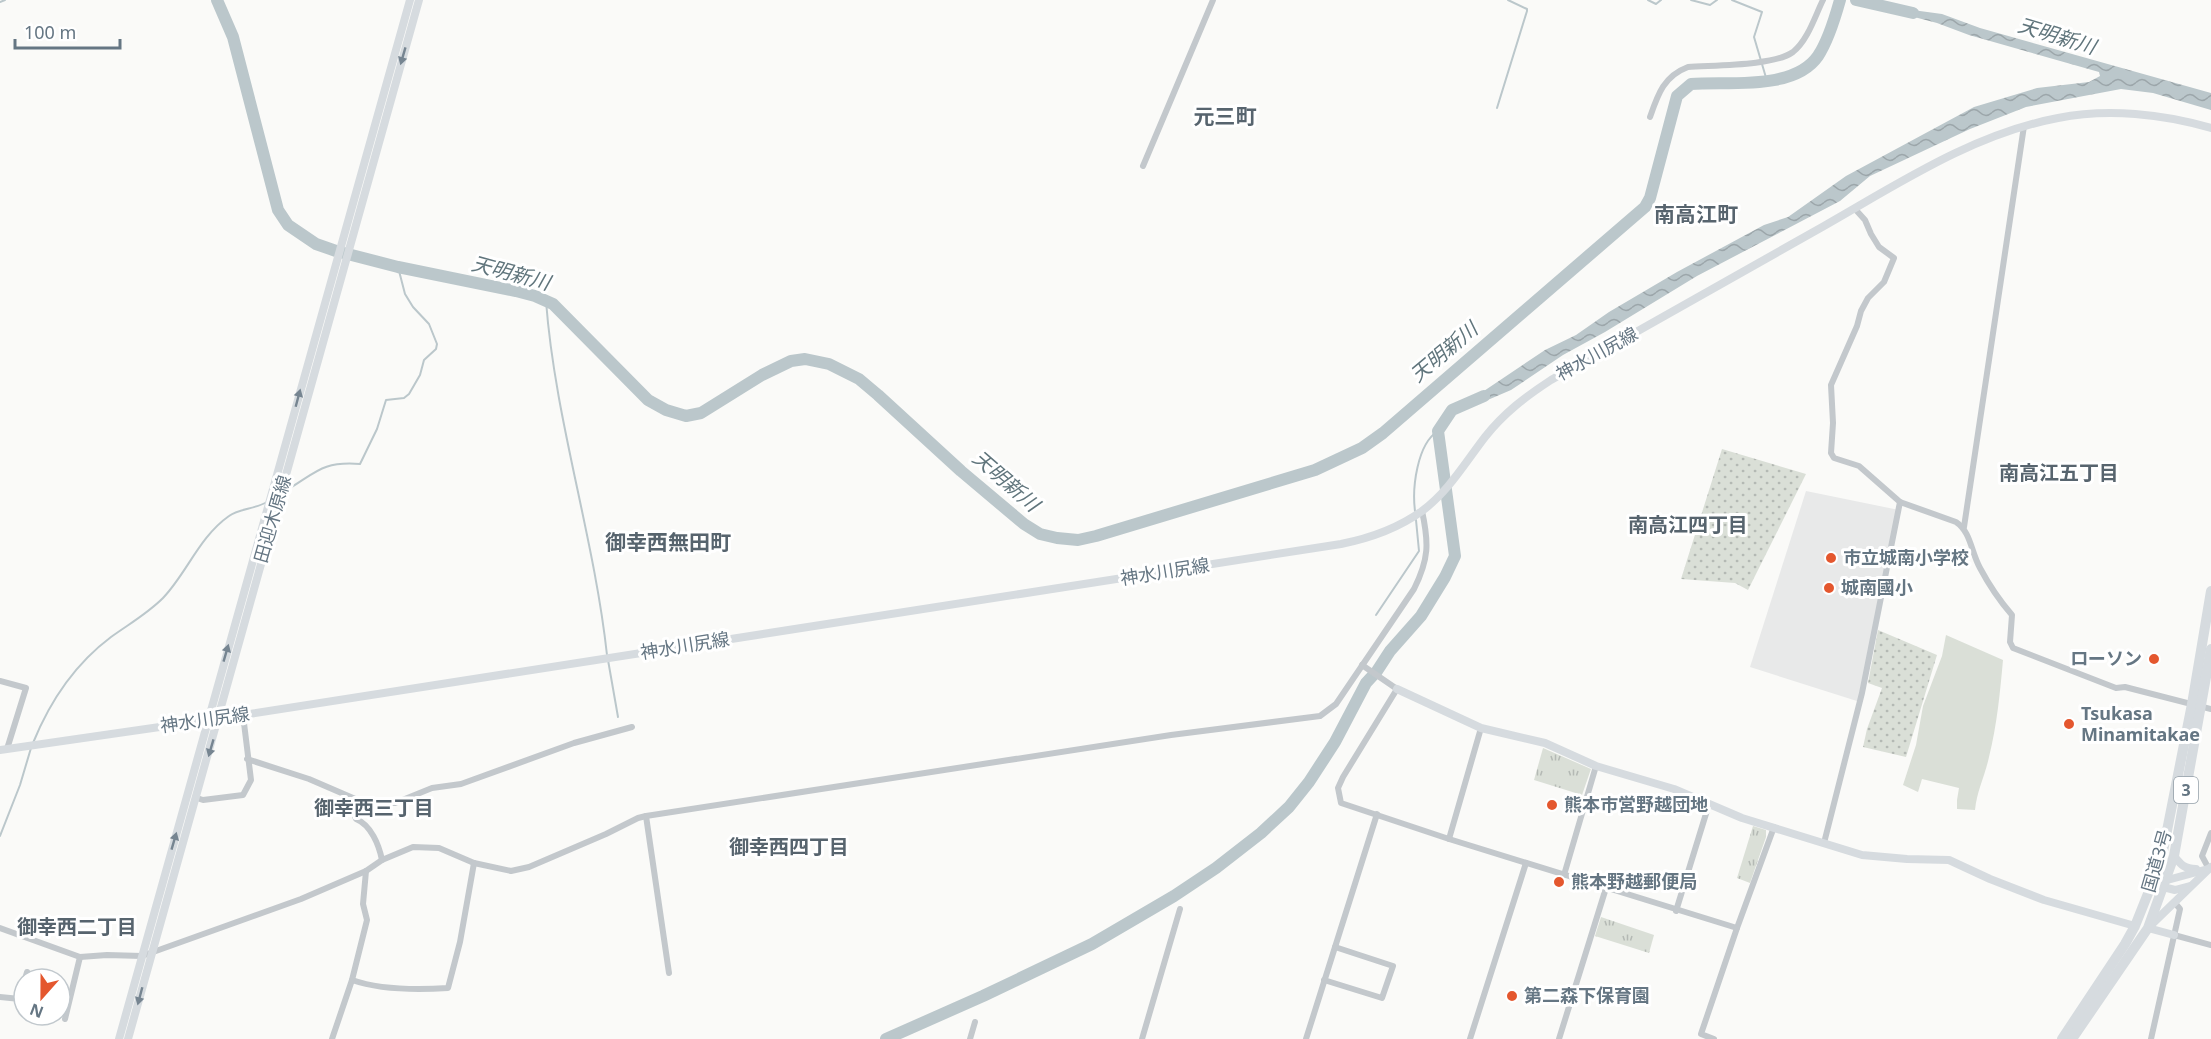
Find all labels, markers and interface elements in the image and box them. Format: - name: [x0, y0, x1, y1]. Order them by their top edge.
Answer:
- water label: 天明新川: [2015, 11, 2101, 61]
- scale bar: [15, 12, 120, 50]
- text: 100 m: [24, 20, 76, 44]
- one-way arrow: [398, 47, 407, 65]
- district label: 元三町: [1194, 102, 1257, 130]
- district label: 南高江町: [1654, 200, 1738, 228]
- water label: 天明新川: [469, 249, 555, 296]
- water label: 天明新川: [1404, 314, 1485, 388]
- street label: 神水川尻線: [1551, 321, 1642, 385]
- one-way arrow: [294, 389, 304, 407]
- water label: 天明新川: [967, 444, 1047, 518]
- district label: 南高江五丁目: [1999, 459, 2119, 486]
- street label: 田迎木原線: [248, 472, 296, 565]
- district label: 南高江四丁目: [1628, 511, 1748, 538]
- district label: 御幸西無田町: [605, 528, 731, 556]
- place label: 市立城南小学校: [1843, 545, 1969, 569]
- marker: 市立城南小学校: [1824, 551, 1838, 565]
- street label: 神水川尻線: [1119, 552, 1211, 590]
- place label: 城南國小: [1841, 575, 1913, 599]
- marker: 城南國小: [1822, 581, 1836, 595]
- street label: 神水川尻線: [639, 626, 731, 664]
- one-way arrow: [222, 644, 231, 662]
- place label: ローソン: [2070, 646, 2142, 670]
- marker: ローソン: [2147, 652, 2161, 666]
- street label: 神水川尻線: [159, 701, 251, 737]
- place label: Tsukasa Minamitakae: [2081, 701, 2200, 746]
- marker: Tsukasa Minamitakae: [2062, 717, 2076, 731]
- one-way arrow: [206, 739, 215, 757]
- road number: 3: [2174, 777, 2198, 803]
- place label: 熊本市営野越団地: [1564, 792, 1708, 816]
- district label: 御幸西三丁目: [314, 794, 434, 821]
- marker: 熊本市営野越団地: [1545, 798, 1559, 812]
- street label: 国道3号: [2136, 827, 2176, 895]
- one-way arrow: [170, 832, 180, 850]
- district label: 御幸西四丁目: [729, 833, 849, 860]
- place label: 熊本野越郵便局: [1571, 869, 1697, 893]
- marker: 熊本野越郵便局: [1552, 875, 1566, 889]
- district label: 御幸西二丁目: [17, 913, 137, 940]
- north arrow: [12, 967, 72, 1027]
- place label: 第二森下保育園: [1524, 983, 1650, 1007]
- one-way arrow: [135, 987, 144, 1005]
- marker: 第二森下保育園: [1505, 989, 1519, 1003]
- text: N: [27, 998, 47, 1024]

